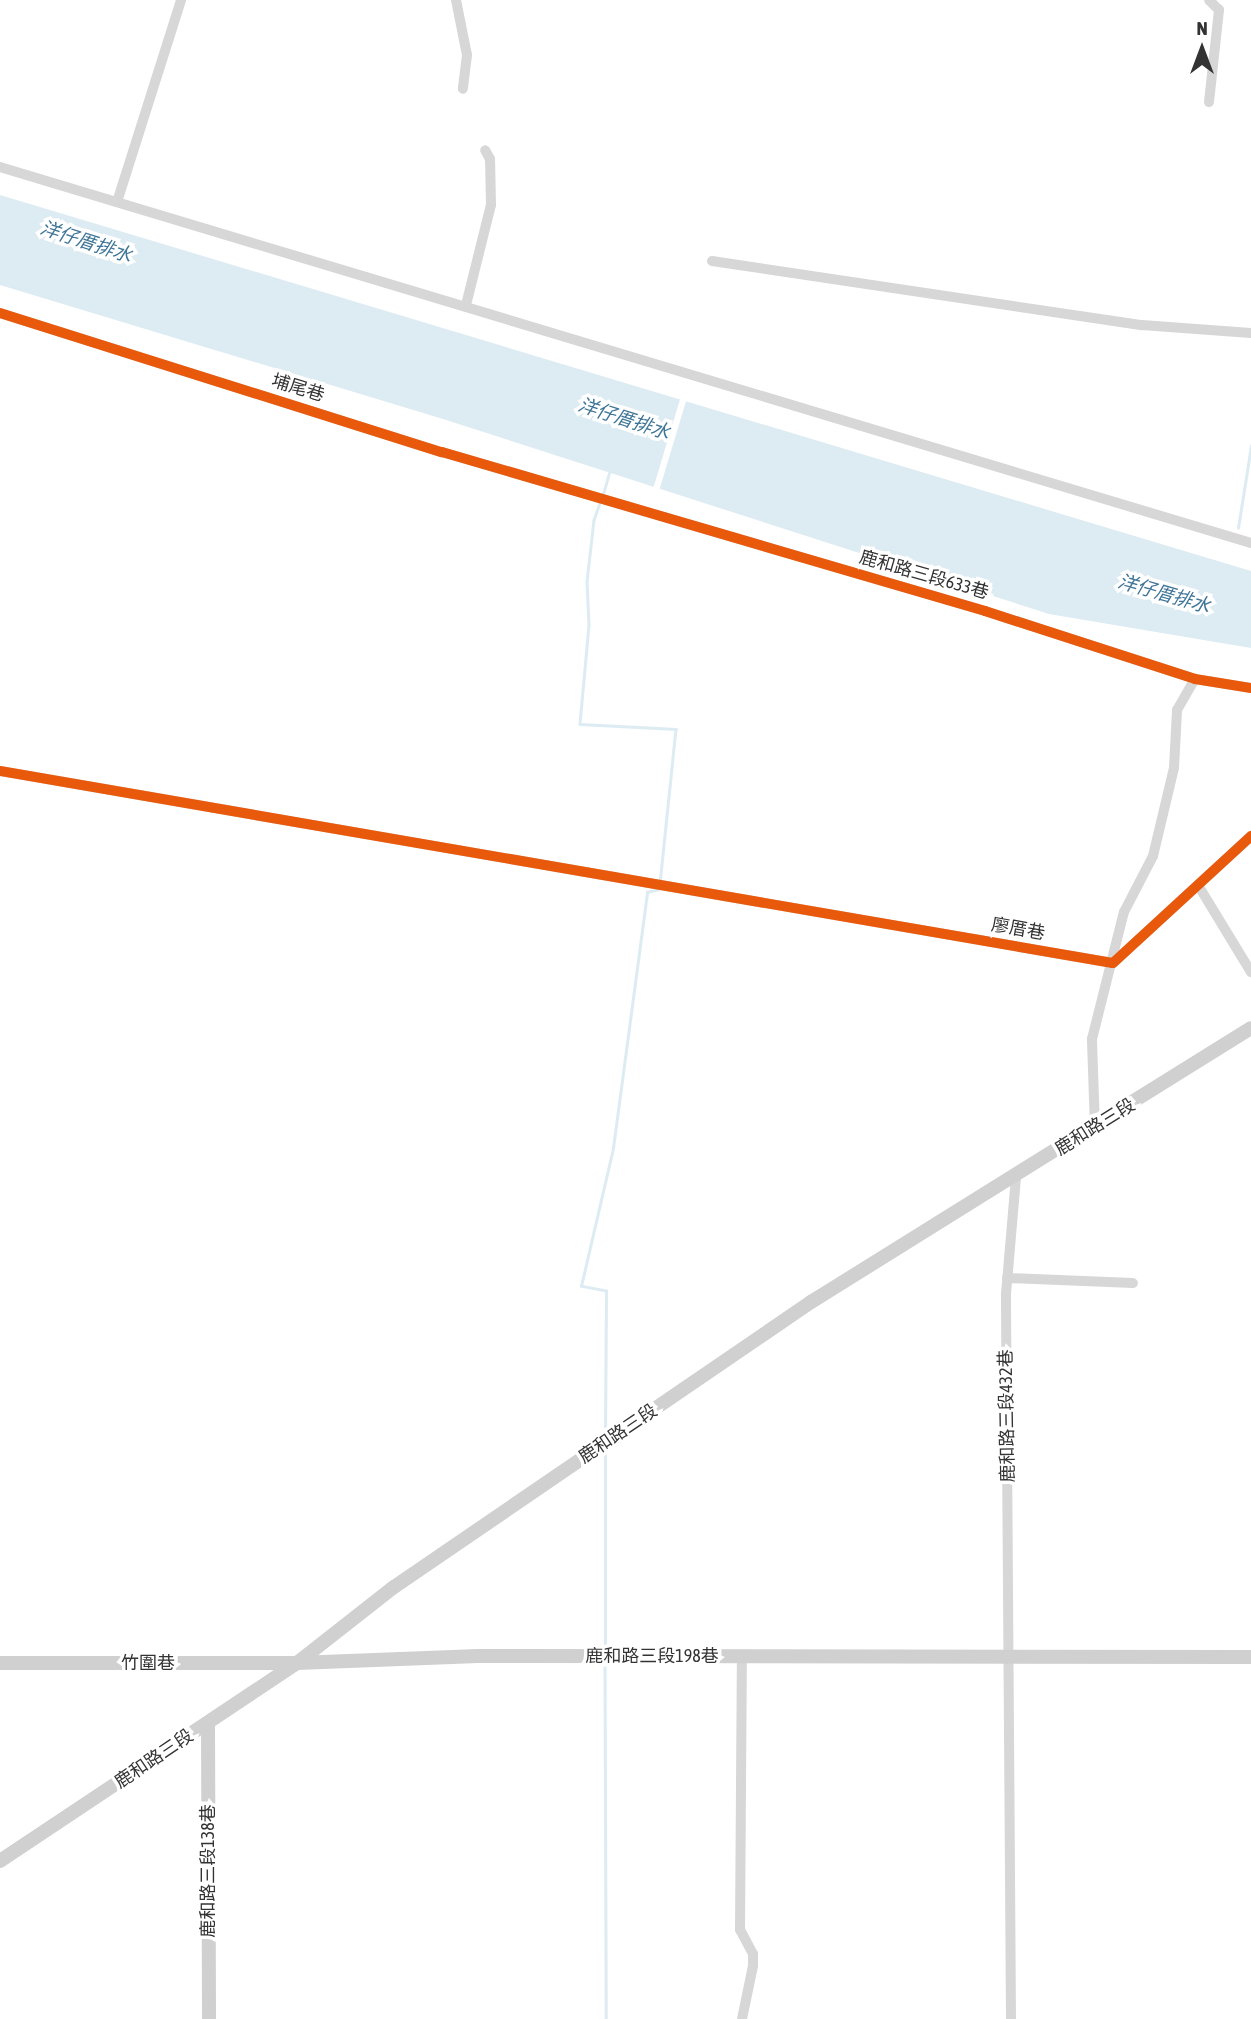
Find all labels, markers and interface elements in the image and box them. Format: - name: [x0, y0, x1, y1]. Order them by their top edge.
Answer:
- north arrow: [1167, 14, 1237, 84]
- text: N: [1196, 17, 1208, 39]
- water label: 洋仔厝排水: [37, 216, 135, 268]
- street label: 埔尾巷: [269, 370, 327, 406]
- water label: 洋仔厝排水: [575, 393, 673, 445]
- street label: 鹿和路三段633巷: [857, 546, 991, 604]
- water label: 洋仔厝排水: [1115, 570, 1213, 618]
- street label: 廖厝巷: [990, 914, 1046, 944]
- street label: 鹿和路三段: [1051, 1094, 1139, 1160]
- street label: 鹿和路三段432巷: [995, 1349, 1019, 1483]
- street label: 鹿和路三段: [575, 1400, 661, 1468]
- street label: 鹿和路三段198巷: [585, 1645, 719, 1667]
- street label: 竹圍巷: [121, 1652, 175, 1674]
- street label: 鹿和路三段: [111, 1725, 197, 1793]
- street label: 鹿和路三段138巷: [197, 1804, 219, 1938]

